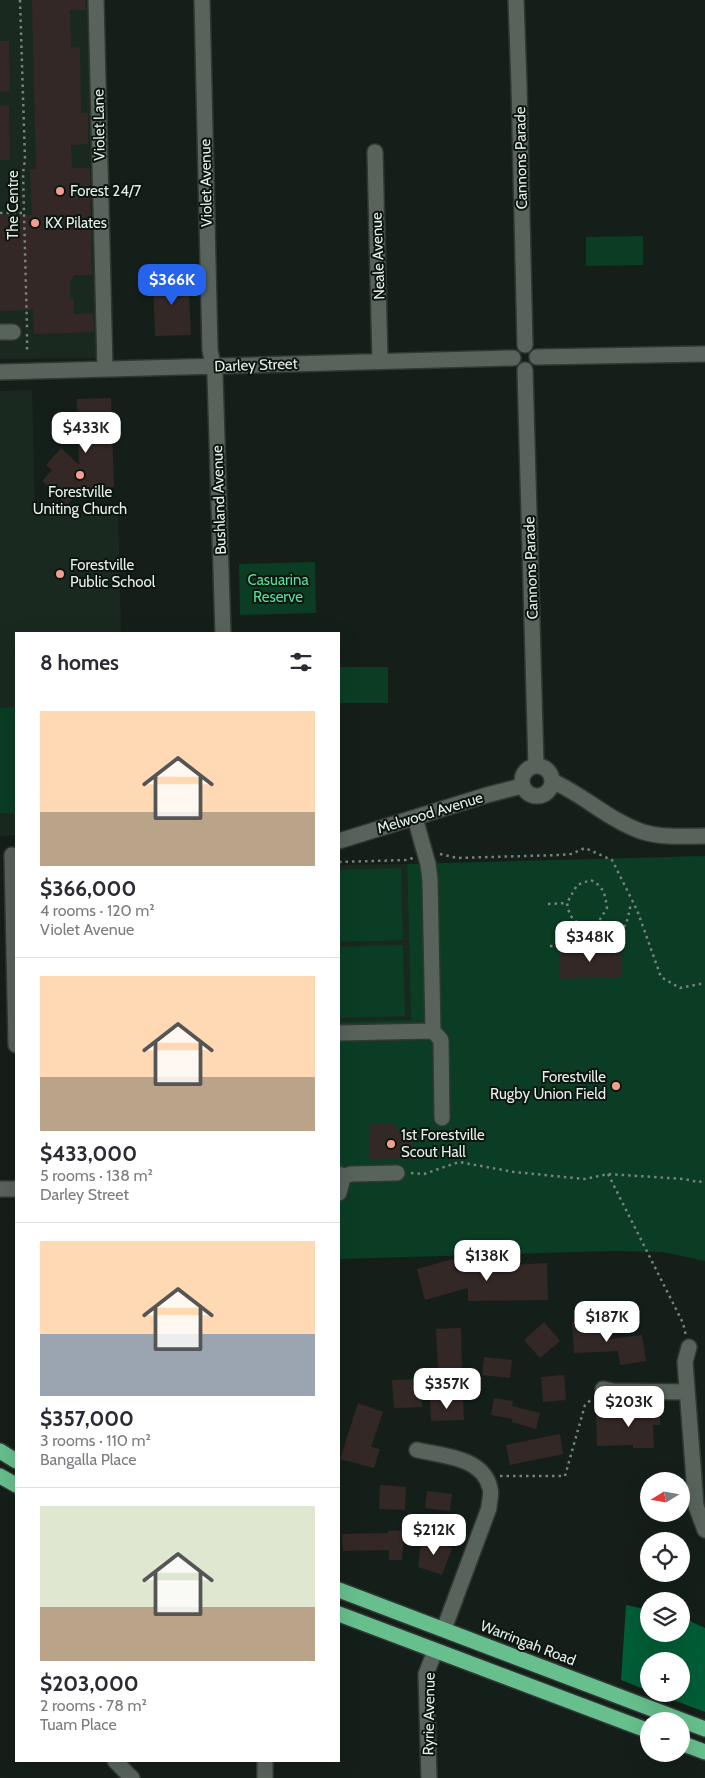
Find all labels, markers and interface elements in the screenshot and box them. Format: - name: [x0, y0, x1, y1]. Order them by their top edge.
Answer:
- street label: Violet Lane: [89, 89, 109, 161]
- street label: Cannons Parade: [511, 106, 531, 210]
- street label: Violet Avenue: [196, 138, 216, 227]
- street label: The Centre: [4, 170, 22, 240]
- place label: Forest 24/7: [70, 182, 142, 200]
- marker: Forest 24/7: [54, 185, 66, 197]
- street label: Neale Avenue: [367, 212, 389, 300]
- place label: KX Pilates: [45, 214, 107, 232]
- marker: KX Pilates: [29, 217, 41, 229]
- pin: $366K: [137, 264, 207, 306]
- text: $366K: [149, 270, 195, 289]
- street label: Darley Street: [214, 355, 298, 375]
- pin: $433K: [51, 412, 121, 454]
- text: $433K: [63, 418, 109, 437]
- street label: Bushland Avenue: [208, 445, 230, 555]
- marker: Forestville Uniting Church: [74, 469, 86, 481]
- place label: Forestville Uniting Church: [33, 483, 127, 518]
- street label: Cannons Parade: [520, 516, 542, 620]
- place label: Forestville Public School: [70, 556, 156, 591]
- marker: Forestville Public School: [54, 568, 66, 580]
- park label: Casuarina Reserve: [247, 571, 309, 606]
- icon: filters: [287, 648, 315, 676]
- text: 8 homes: [40, 650, 119, 675]
- icon: home: [133, 743, 223, 833]
- street label: Melwood Avenue: [375, 788, 485, 838]
- text: $366,000: [40, 876, 136, 901]
- text: 4 rooms · 120 m²: [40, 901, 155, 920]
- text: Violet Avenue: [40, 920, 134, 939]
- pin: $348K: [555, 920, 625, 963]
- text: $348K: [566, 927, 614, 946]
- icon: home: [133, 1009, 223, 1099]
- place label: Forestville Rugby Union Field: [490, 1068, 606, 1103]
- marker: Forestville Rugby Union Field: [610, 1080, 622, 1092]
- place label: 1st Forestville Scout Hall: [401, 1126, 485, 1161]
- marker: 1st Forestville Scout Hall: [385, 1138, 397, 1150]
- text: $433,000: [40, 1141, 137, 1166]
- text: 5 rooms · 138 m²: [40, 1166, 153, 1185]
- text: Darley Street: [40, 1185, 129, 1204]
- pin: $138K: [452, 1240, 522, 1282]
- text: $138K: [465, 1246, 509, 1265]
- icon: home: [133, 1274, 223, 1364]
- pin: $187K: [572, 1300, 642, 1343]
- text: $187K: [585, 1307, 629, 1326]
- pin: $357K: [412, 1368, 482, 1410]
- text: $357K: [425, 1374, 469, 1393]
- pin: $203K: [594, 1386, 664, 1428]
- text: $203K: [605, 1392, 653, 1411]
- text: $357,000: [40, 1406, 134, 1431]
- text: 3 rooms · 110 m²: [40, 1431, 151, 1450]
- text: Bangalla Place: [40, 1450, 137, 1469]
- north arrow: [640, 1472, 690, 1522]
- map controls: [640, 1472, 690, 1762]
- pin: $212K: [399, 1514, 469, 1556]
- text: $212K: [413, 1520, 455, 1539]
- button: locate: [640, 1532, 690, 1582]
- icon: home: [133, 1539, 223, 1629]
- button: layers: [640, 1592, 690, 1642]
- street label: Warringah Road: [478, 1617, 578, 1669]
- button: +: [640, 1652, 690, 1702]
- text: $203,000: [40, 1671, 139, 1696]
- street label: Ryrie Avenue: [419, 1672, 439, 1756]
- text: 2 rooms · 78 m²: [40, 1696, 147, 1715]
- button: −: [640, 1712, 690, 1762]
- text: Tuam Place: [40, 1715, 117, 1734]

